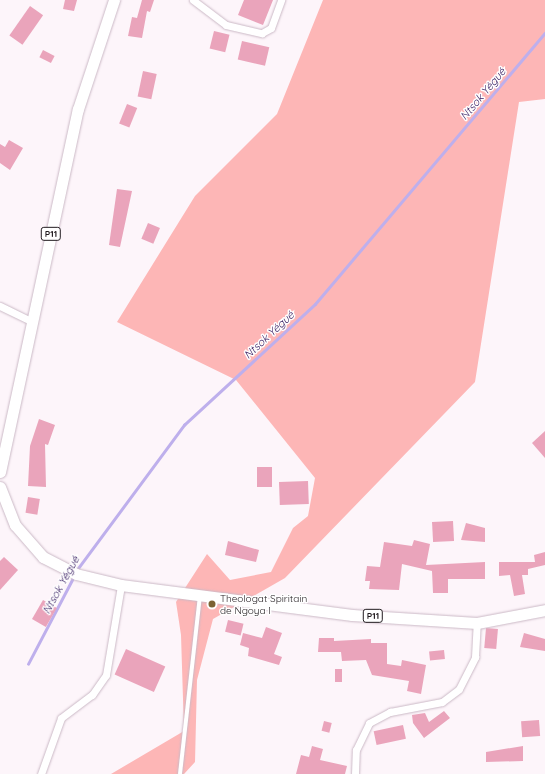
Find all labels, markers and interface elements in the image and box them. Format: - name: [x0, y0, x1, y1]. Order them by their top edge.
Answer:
- water label: Ntsok Yégué: [457, 65, 509, 123]
- road number: P11: [40, 227, 62, 241]
- water label: Ntsok Yégué: [241, 308, 297, 362]
- water label: Ntsok Yégué: [40, 554, 82, 616]
- place label: Theologat Spiritain de Ngoya I: [220, 592, 307, 616]
- marker: Theologat Spiritain de Ngoya I: [207, 599, 217, 609]
- road number: P11: [362, 609, 384, 623]

